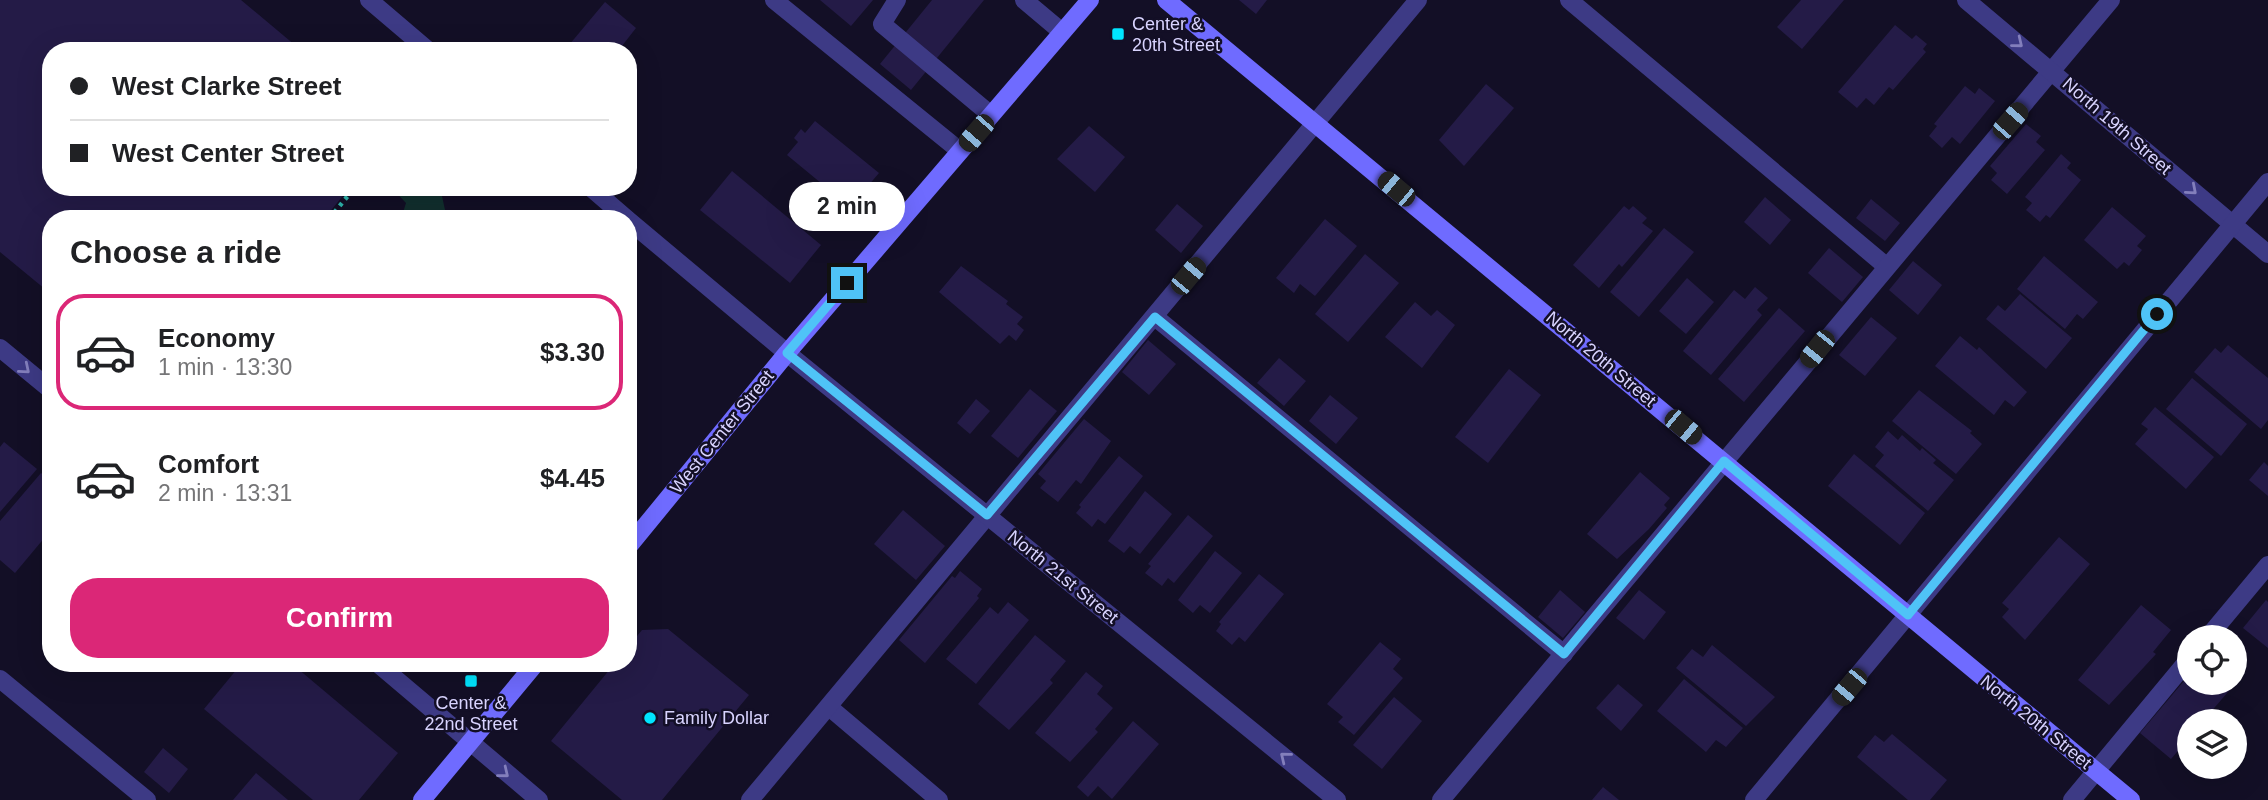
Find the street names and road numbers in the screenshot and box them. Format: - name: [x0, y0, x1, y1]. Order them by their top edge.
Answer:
- street label: North 19th Street: [2059, 73, 2175, 179]
- street label: North 20th Street: [1542, 307, 1660, 411]
- street label: West Center Street: [666, 366, 778, 498]
- street label: North 21st Street: [1004, 526, 1122, 628]
- street label: North 20th Street: [1976, 671, 2096, 773]

